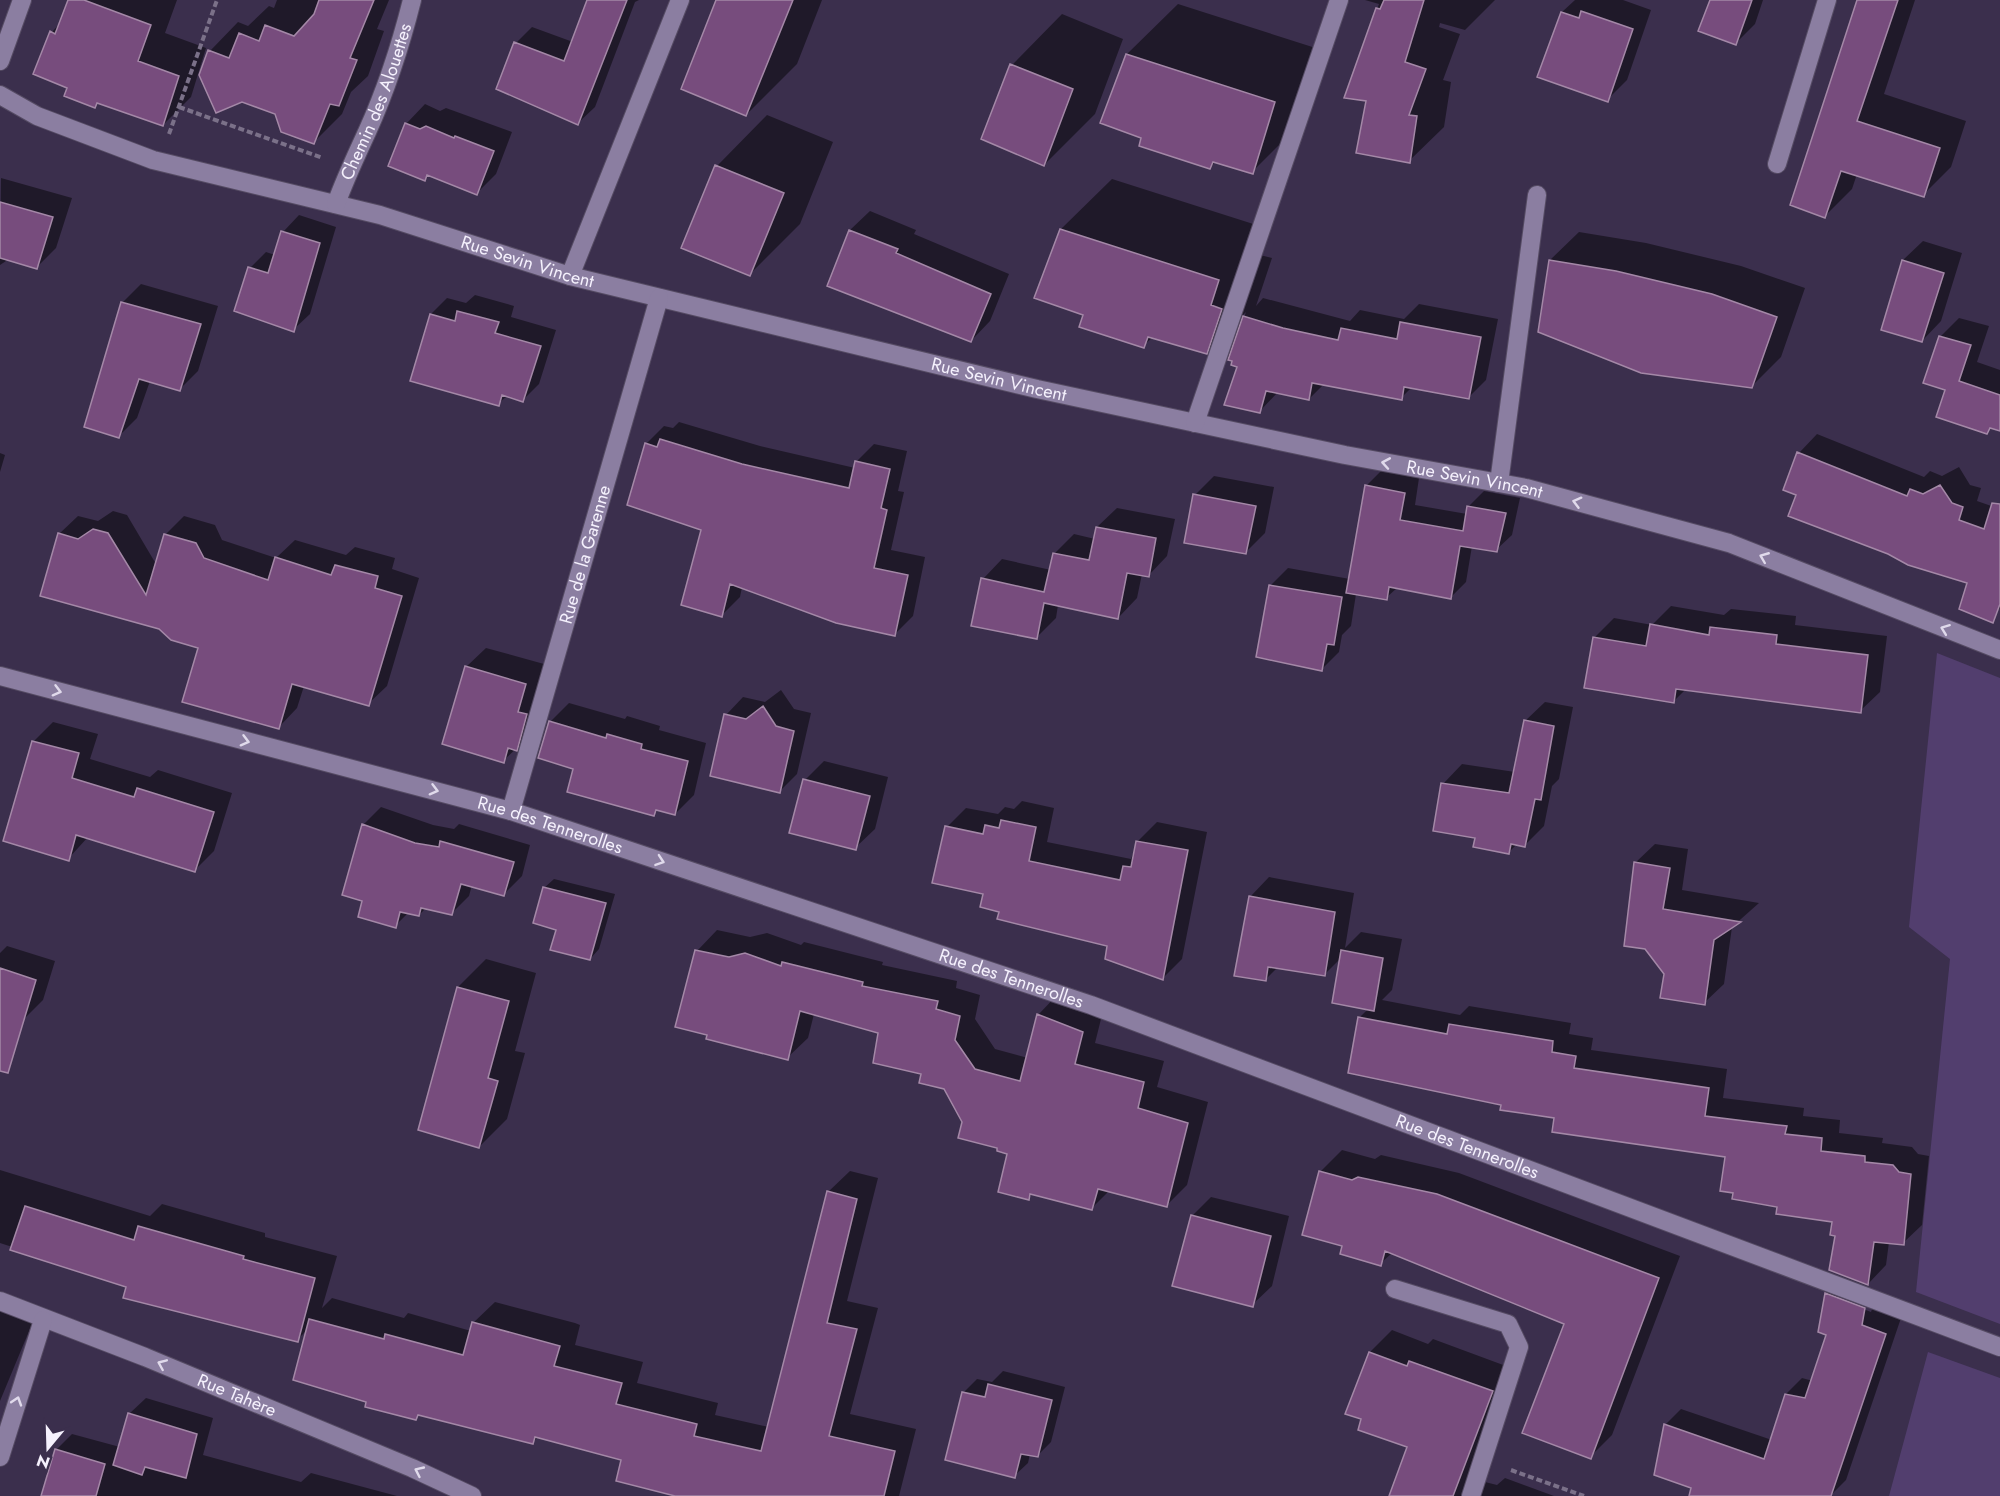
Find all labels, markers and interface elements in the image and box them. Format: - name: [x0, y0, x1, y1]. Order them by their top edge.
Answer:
- street label: Chemin des Alouettes: [334, 20, 418, 184]
- street label: Rue Sevin Vincent: [458, 229, 597, 295]
- street label: Rue Sevin Vincent: [929, 351, 1070, 408]
- street label: Rue Sevin Vincent: [1404, 453, 1546, 505]
- one-way arrow: [1382, 457, 1392, 470]
- street label: Rue de la Garenne: [553, 482, 617, 627]
- one-way arrow: [1572, 497, 1583, 509]
- one-way arrow: [1759, 552, 1770, 564]
- one-way arrow: [1940, 624, 1951, 636]
- one-way arrow: [51, 683, 61, 696]
- one-way arrow: [240, 733, 250, 746]
- one-way arrow: [428, 783, 438, 796]
- street label: Rue des Tennerolles: [475, 790, 626, 860]
- one-way arrow: [654, 853, 665, 866]
- street label: Rue des Tennerolles: [935, 942, 1087, 1015]
- street label: Rue des Tennerolles: [1392, 1108, 1542, 1185]
- one-way arrow: [157, 1359, 168, 1371]
- street label: Rue Tahère: [193, 1367, 280, 1423]
- one-way arrow: [10, 1396, 22, 1407]
- north arrow: [18, 1418, 78, 1478]
- text: N: [34, 1449, 53, 1475]
- one-way arrow: [415, 1467, 426, 1479]

